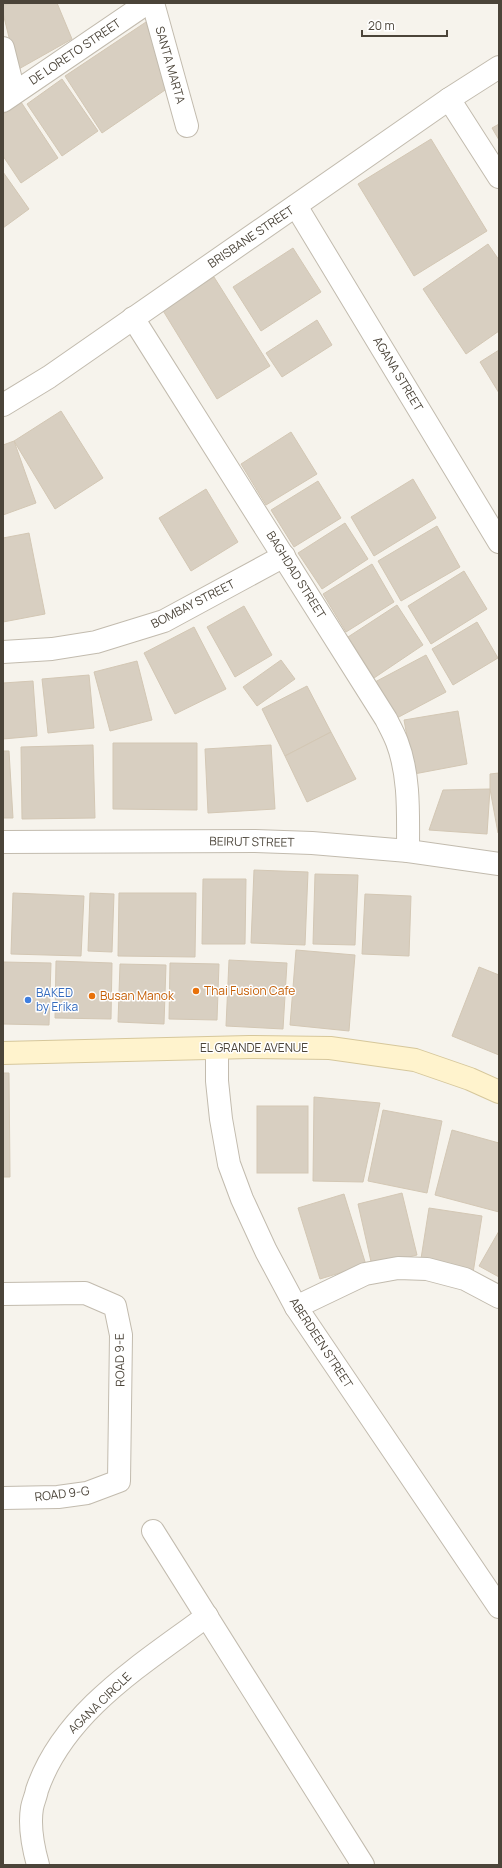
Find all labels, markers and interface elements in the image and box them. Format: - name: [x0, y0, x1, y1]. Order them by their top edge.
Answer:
- scale bar: [362, 12, 447, 38]
- street label: DE LORETO STREET: [25, 14, 125, 89]
- text: 20 m: [368, 17, 395, 34]
- street label: SANTA MARTA: [151, 24, 190, 106]
- street label: BRISBANE STREET: [204, 201, 298, 272]
- street label: AGANA STREET: [369, 333, 428, 415]
- street label: BAGHDAD STREET: [263, 528, 331, 622]
- street label: BOMBAY STREET: [148, 575, 238, 632]
- street label: BEIRUT STREET: [209, 832, 296, 851]
- place label: Thai Fusion Cafe: [204, 982, 295, 999]
- place label: BAKED by Erika: [36, 984, 78, 1015]
- marker: Thai Fusion Cafe: [191, 986, 201, 996]
- place label: Busan Manok: [100, 987, 175, 1004]
- marker: Busan Manok: [87, 991, 97, 1001]
- marker: BAKED by Erika: [23, 995, 33, 1005]
- street label: EL GRANDE AVENUE: [200, 1039, 308, 1056]
- street label: ABERDEEN STREET: [286, 1294, 358, 1392]
- street label: ROAD 9-E: [111, 1333, 128, 1387]
- street label: ROAD 9-G: [34, 1482, 91, 1505]
- street label: AGANA CIRCLE: [64, 1668, 135, 1737]

